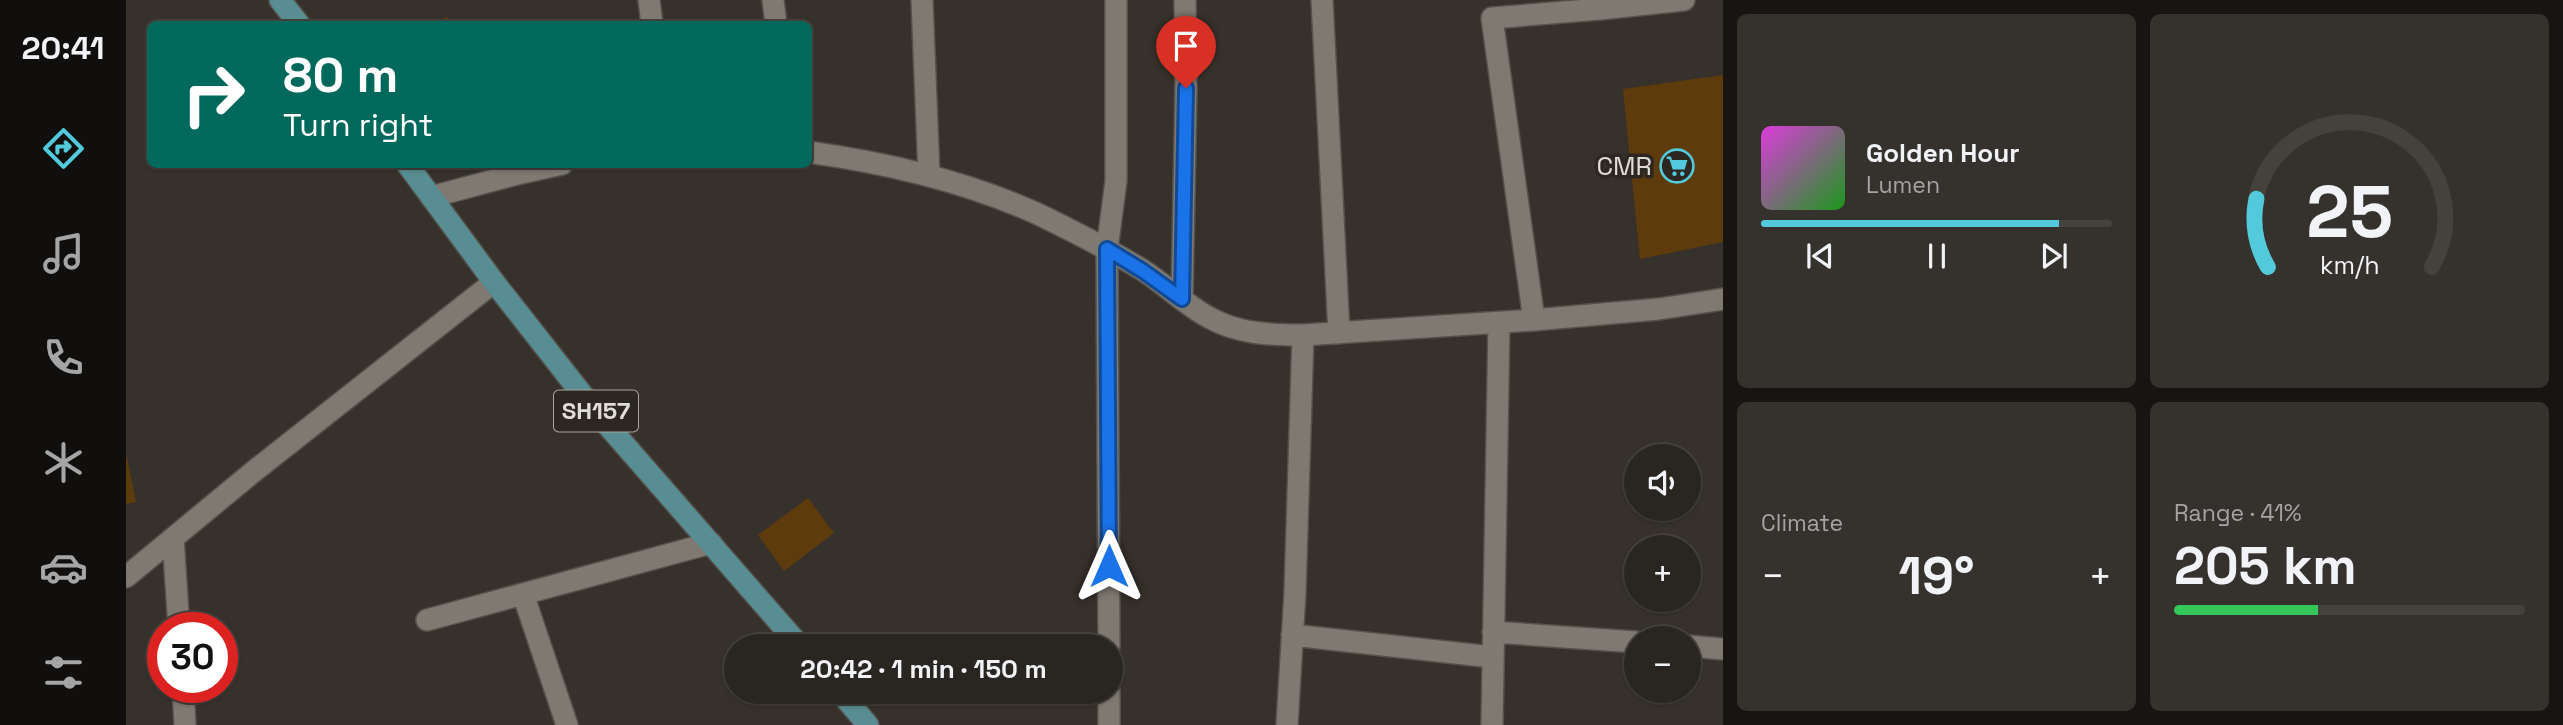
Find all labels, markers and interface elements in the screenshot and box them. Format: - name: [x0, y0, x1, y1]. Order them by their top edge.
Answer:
- pin: [1156, 16, 1216, 88]
- icon: arrive: [1167, 27, 1205, 65]
- text: 20:41: [22, 28, 104, 68]
- text: 80 m: [283, 44, 398, 106]
- icon: right: [168, 49, 259, 140]
- text: Turn right: [283, 105, 433, 145]
- icon: directions: [39, 124, 88, 173]
- text: Golden Hour: [1866, 136, 2020, 170]
- supermarket icon: CMR: [1658, 147, 1696, 185]
- place label: CMR: [1596, 149, 1652, 183]
- text: 25: [2306, 165, 2393, 258]
- text: Lumen: [1866, 170, 1940, 200]
- icon: music: [39, 229, 88, 278]
- icon: previous: [1801, 237, 1839, 275]
- icon: pause: [1918, 237, 1956, 275]
- icon: next: [2035, 237, 2073, 275]
- text: km/h: [2320, 249, 2379, 281]
- icon: phone: [39, 333, 88, 382]
- road number: SH157: [554, 390, 638, 432]
- icon: climate: [39, 438, 88, 487]
- map controls: [1624, 444, 1701, 703]
- button: sound: [1624, 444, 1701, 521]
- text: Range · 41%: [2174, 498, 2302, 528]
- text: Climate: [1761, 508, 1843, 538]
- position arrow: [1072, 529, 1146, 603]
- text: 205 km: [2174, 533, 2357, 599]
- button: +: [1624, 535, 1701, 612]
- icon: car: [39, 543, 88, 592]
- text: 19°: [1898, 543, 1975, 609]
- text: −: [1761, 552, 1785, 600]
- text: +: [2088, 552, 2112, 600]
- speed limit sign: 30: [147, 612, 238, 703]
- button: −: [1624, 626, 1701, 703]
- icon: filters: [39, 648, 88, 697]
- text: 20:42 · 1 min · 150 m: [800, 652, 1047, 686]

